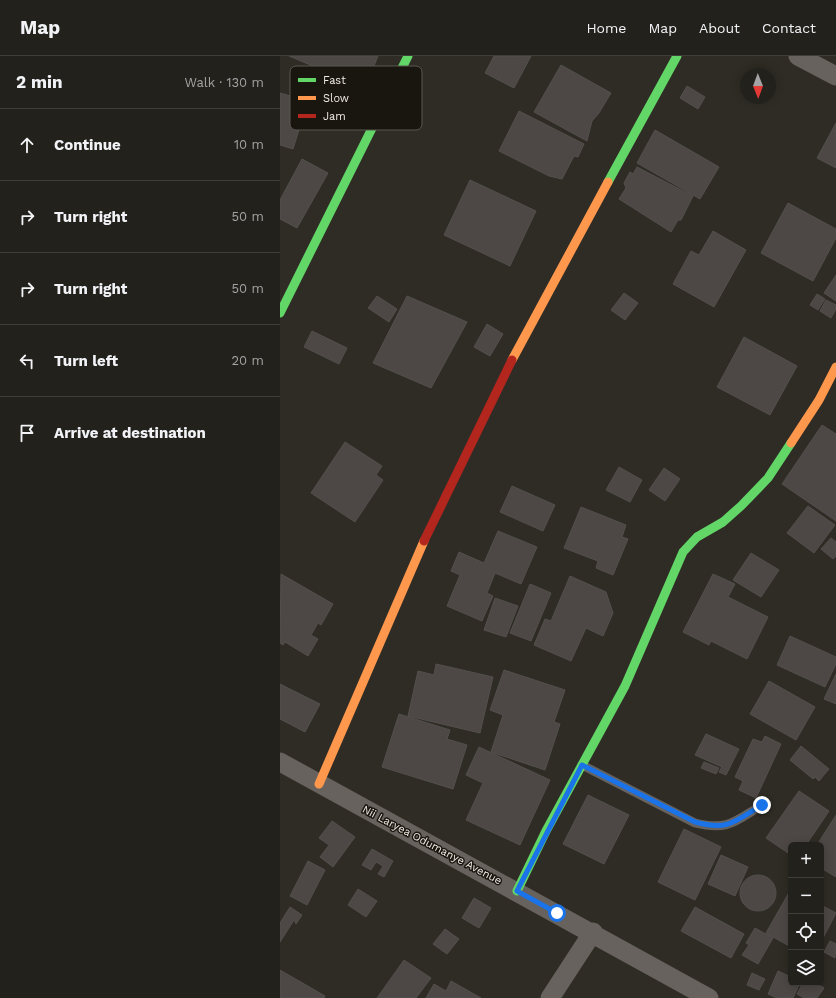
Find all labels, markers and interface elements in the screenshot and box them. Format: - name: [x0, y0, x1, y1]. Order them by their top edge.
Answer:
- text: Map: [20, 16, 60, 39]
- text: Home: [586, 20, 626, 36]
- text: Map: [648, 20, 677, 36]
- text: About: [699, 20, 740, 36]
- text: Contact: [762, 20, 816, 36]
- legend: [290, 66, 422, 130]
- north arrow: [740, 68, 776, 104]
- text: 2 min: [16, 72, 62, 92]
- text: Fast: [323, 74, 346, 87]
- text: Walk · 130 m: [185, 75, 264, 90]
- text: Slow: [323, 92, 349, 105]
- text: Jam: [323, 110, 346, 123]
- icon: ahead: [16, 134, 38, 156]
- text: Continue: [54, 136, 121, 154]
- text: 10 m: [234, 137, 264, 152]
- icon: right: [16, 206, 38, 228]
- text: Turn right: [54, 208, 127, 226]
- text: 50 m: [232, 209, 264, 224]
- icon: right: [16, 278, 38, 300]
- text: Turn right: [54, 280, 127, 298]
- text: 50 m: [232, 281, 264, 296]
- icon: left: [16, 350, 38, 372]
- text: Turn left: [54, 352, 118, 370]
- text: 20 m: [232, 353, 264, 368]
- icon: arrive: [16, 422, 38, 444]
- text: Arrive at destination: [54, 424, 206, 442]
- route end: [753, 796, 771, 814]
- street label: Nii Laryea Odumanye Avenue: [360, 803, 504, 887]
- map controls: [788, 842, 824, 986]
- button: +: [788, 842, 824, 878]
- button: −: [788, 878, 824, 914]
- route start: [548, 904, 566, 922]
- button: locate: [788, 914, 824, 950]
- button: layers: [788, 950, 824, 986]

